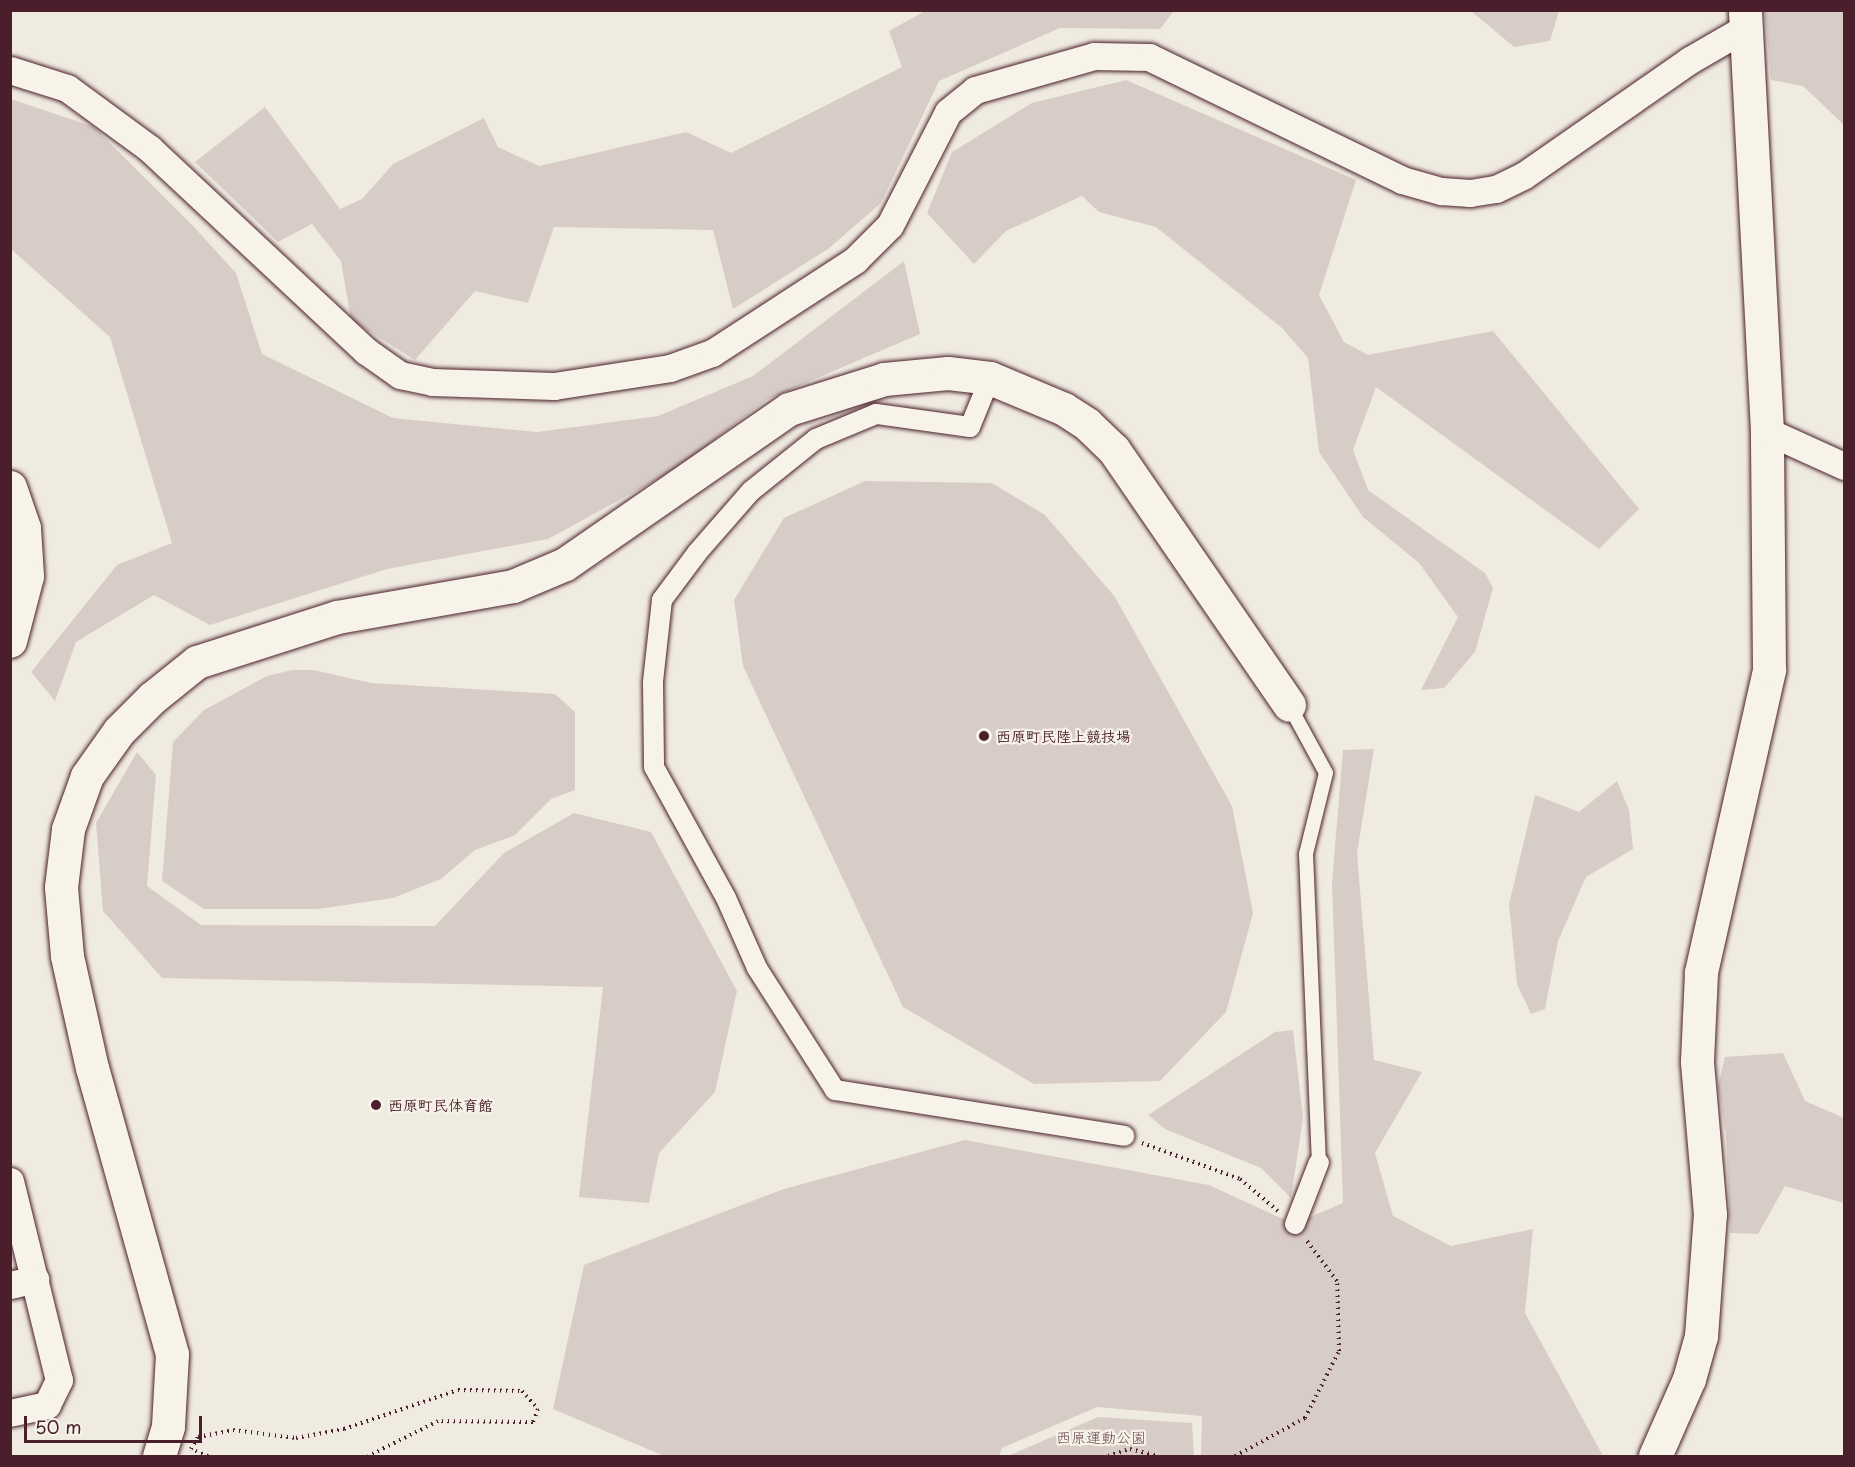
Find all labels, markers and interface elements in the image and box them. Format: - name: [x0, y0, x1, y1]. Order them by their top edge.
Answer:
- place label: 西原町民陸上競技場: [996, 727, 1131, 745]
- marker: 西原町民陸上競技場: [977, 729, 991, 743]
- place label: 西原町民体育館: [388, 1096, 493, 1114]
- marker: 西原町民体育館: [369, 1098, 383, 1112]
- scale bar: [27, 1404, 206, 1442]
- text: 50 m: [35, 1413, 82, 1440]
- park label: 西原運動公園: [1056, 1428, 1146, 1446]

